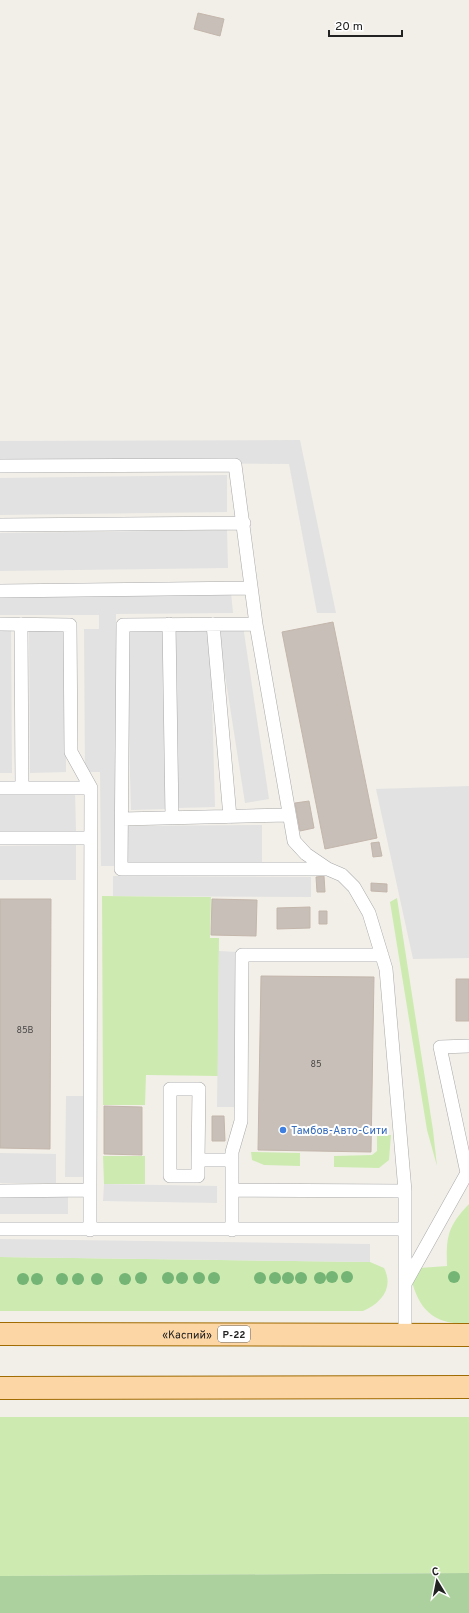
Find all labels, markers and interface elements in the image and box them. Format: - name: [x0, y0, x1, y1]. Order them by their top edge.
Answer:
- scale bar: [329, 12, 402, 38]
- text: 20 m: [335, 19, 363, 35]
- house number: 85В: [17, 1025, 34, 1036]
- house number: 85: [310, 1059, 322, 1070]
- place label: Тамбов-Авто-Сити: [291, 1124, 387, 1138]
- marker: Тамбов-Авто-Сити: [278, 1125, 288, 1135]
- road number: Р-22: [218, 1326, 250, 1342]
- street label: «Каспий»: [162, 1328, 212, 1342]
- north arrow: [417, 1561, 457, 1601]
- text: С: [431, 1565, 440, 1580]

